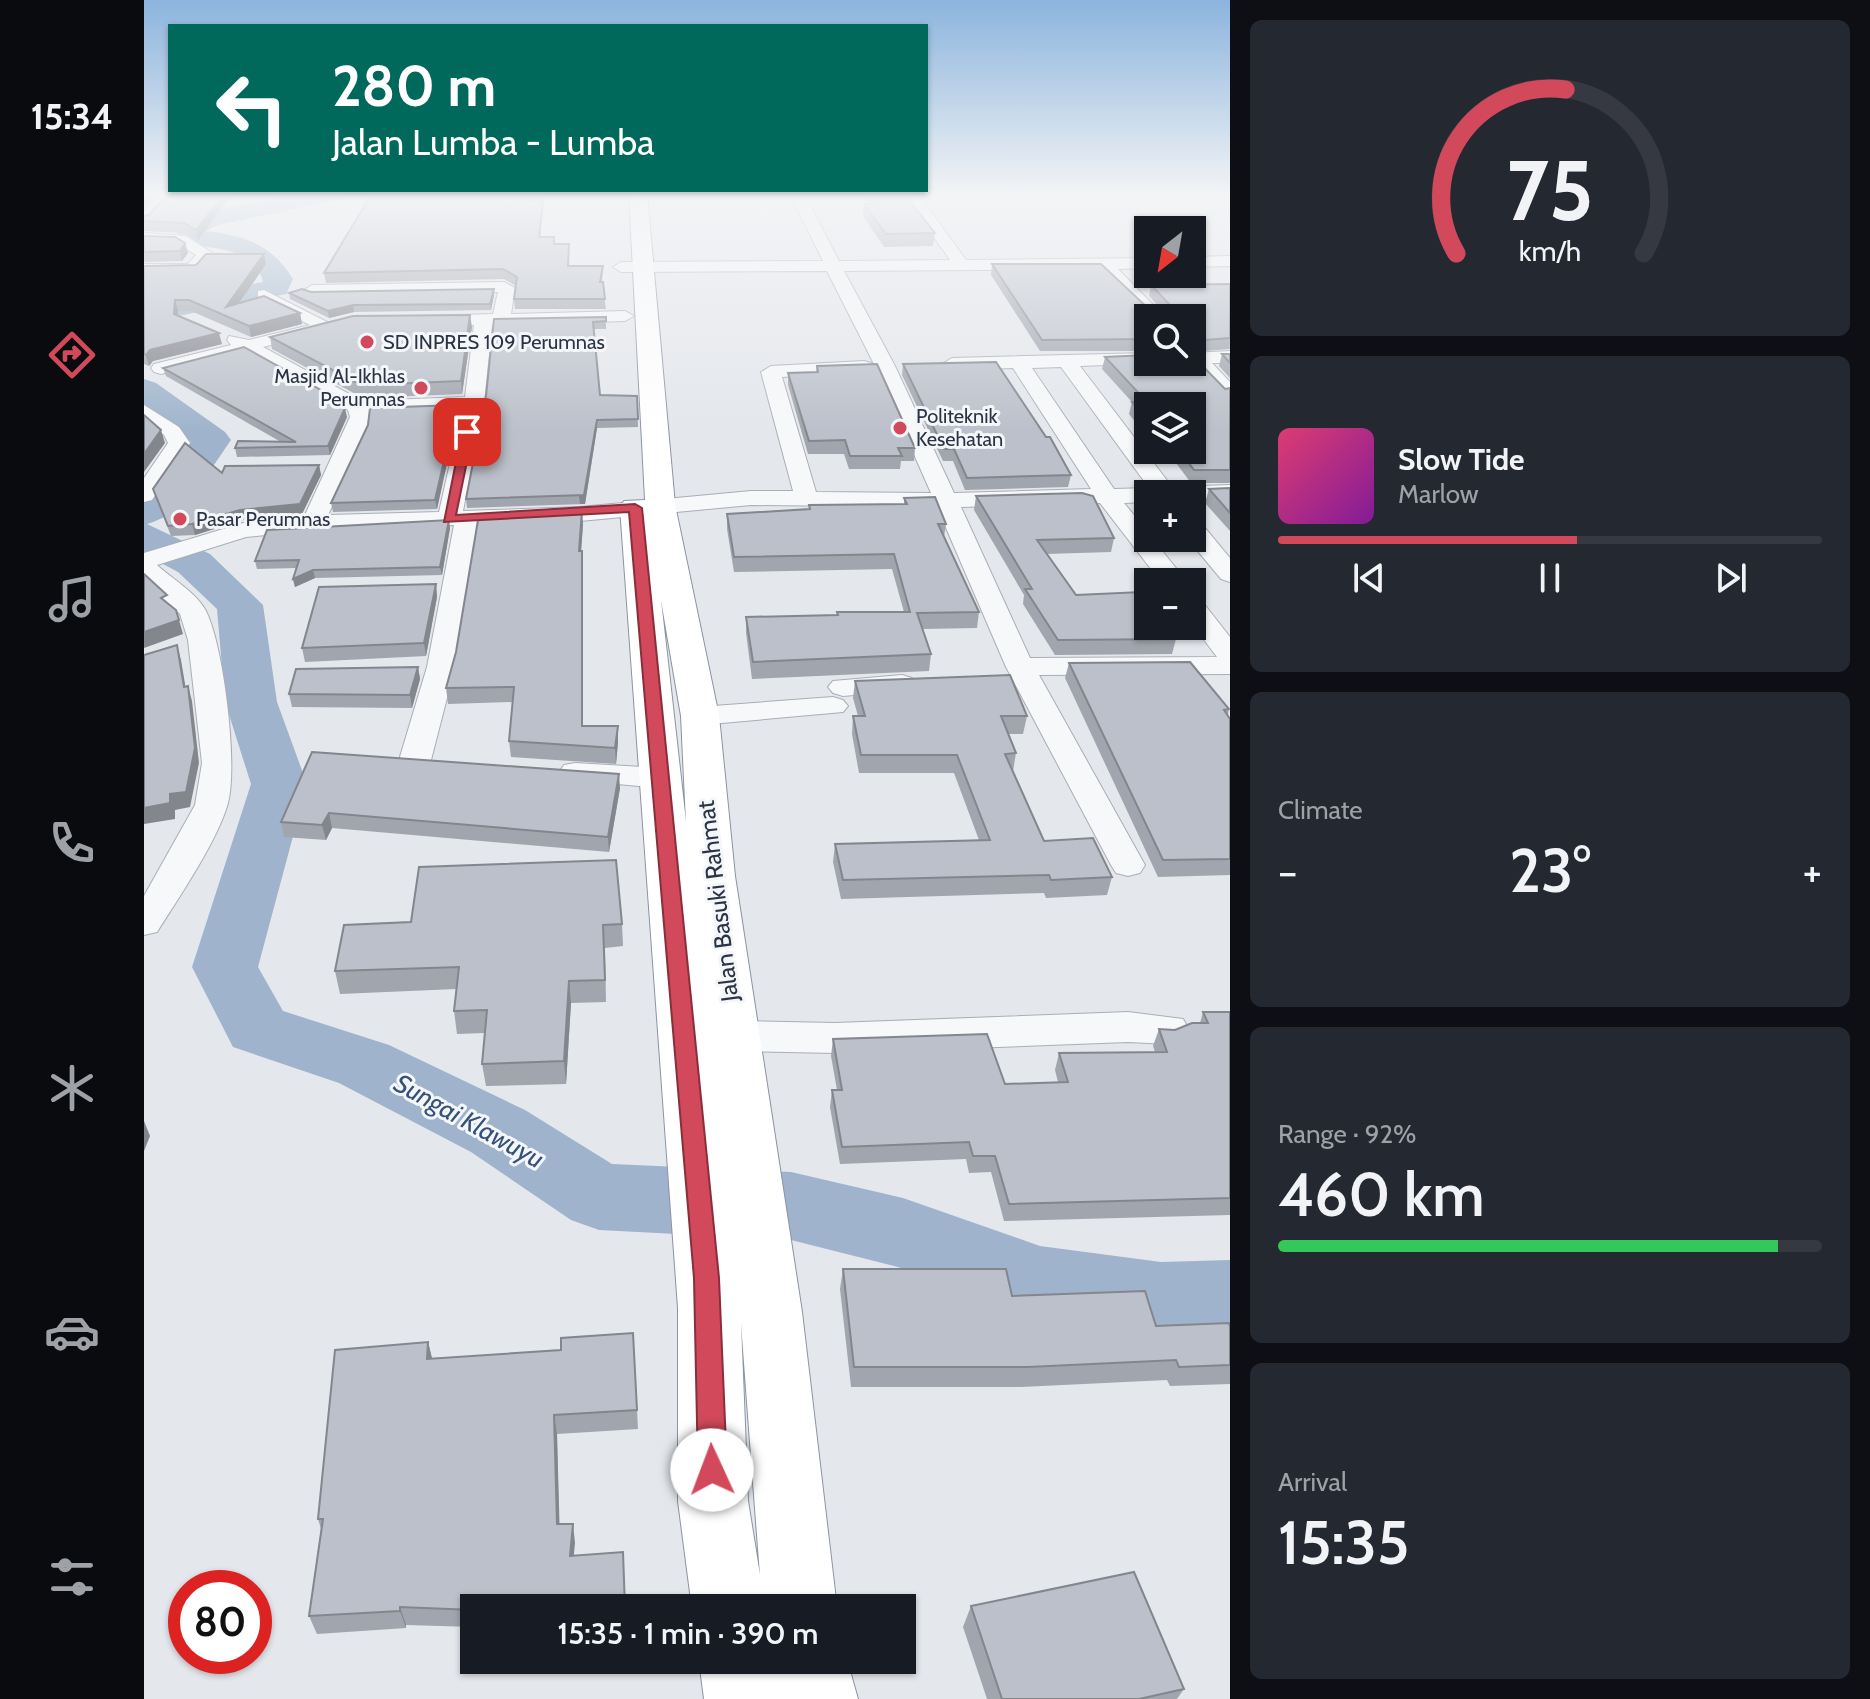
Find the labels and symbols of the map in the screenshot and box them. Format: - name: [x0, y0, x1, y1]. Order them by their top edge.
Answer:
- north arrow: [1134, 216, 1206, 288]
- place label: SD INPRES 109 Perumnas: [383, 330, 605, 354]
- marker: SD INPRES 109 Perumnas: [358, 333, 376, 351]
- place label: Masjid Al-Ikhlas Perumnas: [274, 364, 405, 411]
- marker: Masjid Al-Ikhlas Perumnas: [412, 379, 430, 397]
- pin: [433, 398, 501, 466]
- place label: Politeknik Kesehatan: [916, 404, 1003, 451]
- marker: Politeknik Kesehatan: [891, 419, 909, 437]
- place label: Pasar Perumnas: [196, 507, 330, 531]
- marker: Pasar Perumnas: [171, 510, 189, 528]
- street label: Jalan Basuki Rahmat: [691, 799, 744, 1004]
- water label: Sungai Klawuyu: [389, 1067, 549, 1175]
- position arrow: [670, 1428, 754, 1512]
- speed limit sign: 80: [168, 1570, 272, 1674]

